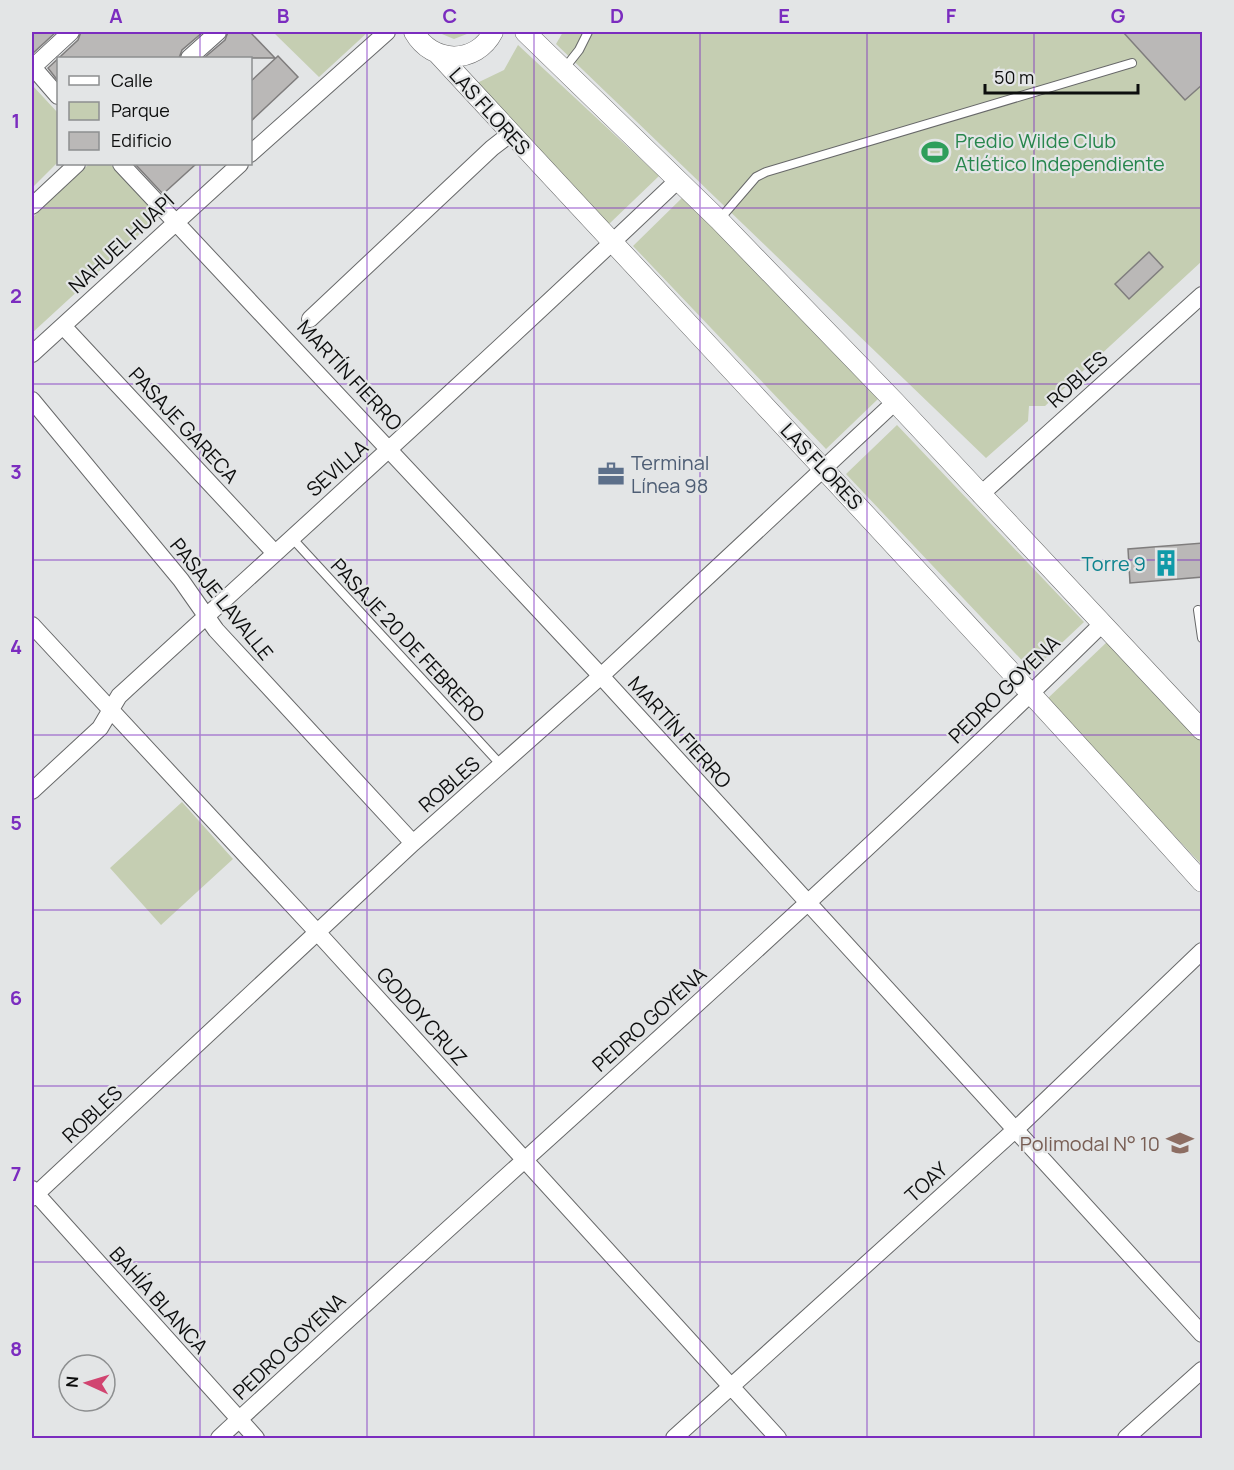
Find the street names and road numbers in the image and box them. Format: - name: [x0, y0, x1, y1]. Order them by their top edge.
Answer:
- street label: LAS FLORES: [444, 61, 536, 161]
- street label: NAHUEL HUAPI: [62, 187, 180, 299]
- street label: MARTÍN FIERRO: [292, 314, 408, 436]
- street label: ROBLES: [1041, 345, 1113, 413]
- street label: PASAJE GARECA: [123, 361, 245, 489]
- street label: LAS FLORES: [775, 417, 869, 515]
- street label: SEVILLA: [300, 433, 374, 502]
- street label: PASAJE LAVALLE: [164, 532, 280, 666]
- street label: PASAJE 20 DE FEBRERO: [325, 552, 491, 728]
- street label: PEDRO GOYENA: [943, 629, 1066, 749]
- street label: MARTÍN FIERRO: [622, 670, 738, 794]
- street label: ROBLES: [413, 750, 485, 818]
- street label: PEDRO GOYENA: [586, 960, 712, 1077]
- street label: GODOY CRUZ: [371, 961, 473, 1071]
- street label: ROBLES: [56, 1079, 128, 1149]
- street label: TOAY: [899, 1155, 954, 1208]
- street label: BAHÍA BLANCA: [104, 1241, 215, 1360]
- street label: PEDRO GOYENA: [227, 1287, 351, 1405]

